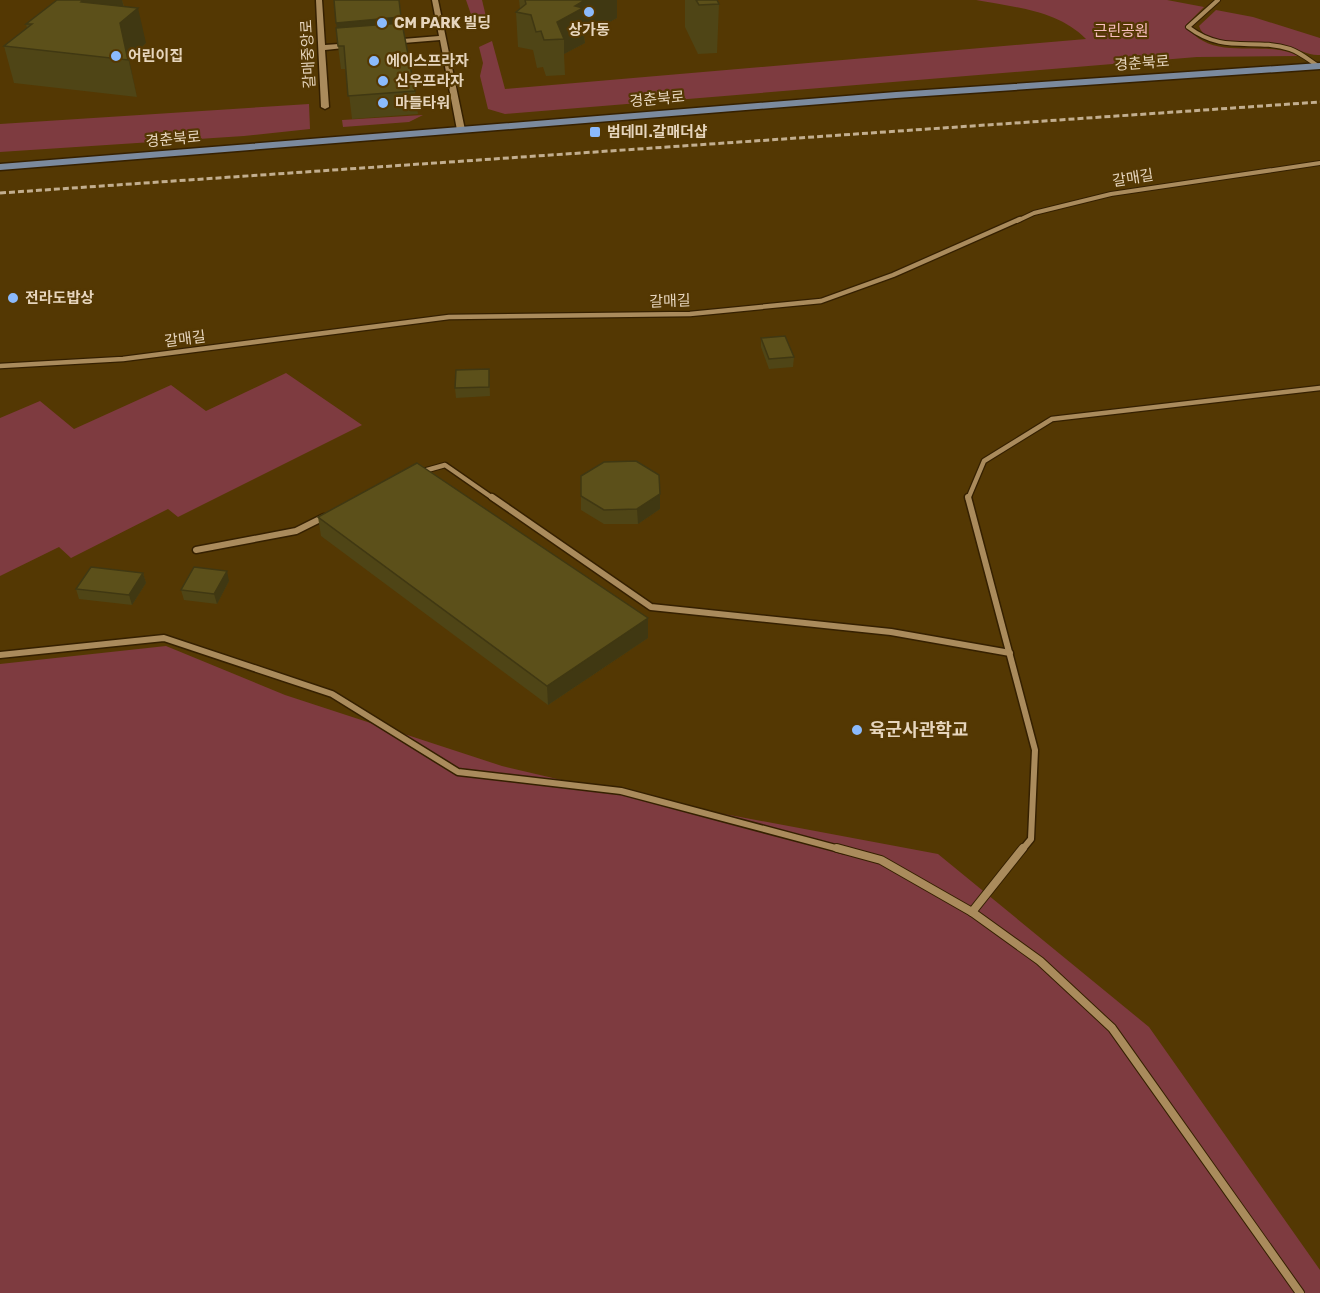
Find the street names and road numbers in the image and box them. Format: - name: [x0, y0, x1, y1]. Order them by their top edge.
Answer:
- street label: 갈매중앙로: [297, 19, 319, 89]
- street label: 경춘북로: [1114, 52, 1170, 74]
- street label: 경춘북로: [629, 88, 685, 110]
- street label: 경춘북로: [145, 128, 201, 150]
- street label: 갈매길: [1111, 166, 1155, 190]
- street label: 갈매길: [649, 291, 691, 311]
- street label: 갈매길: [163, 328, 207, 350]

